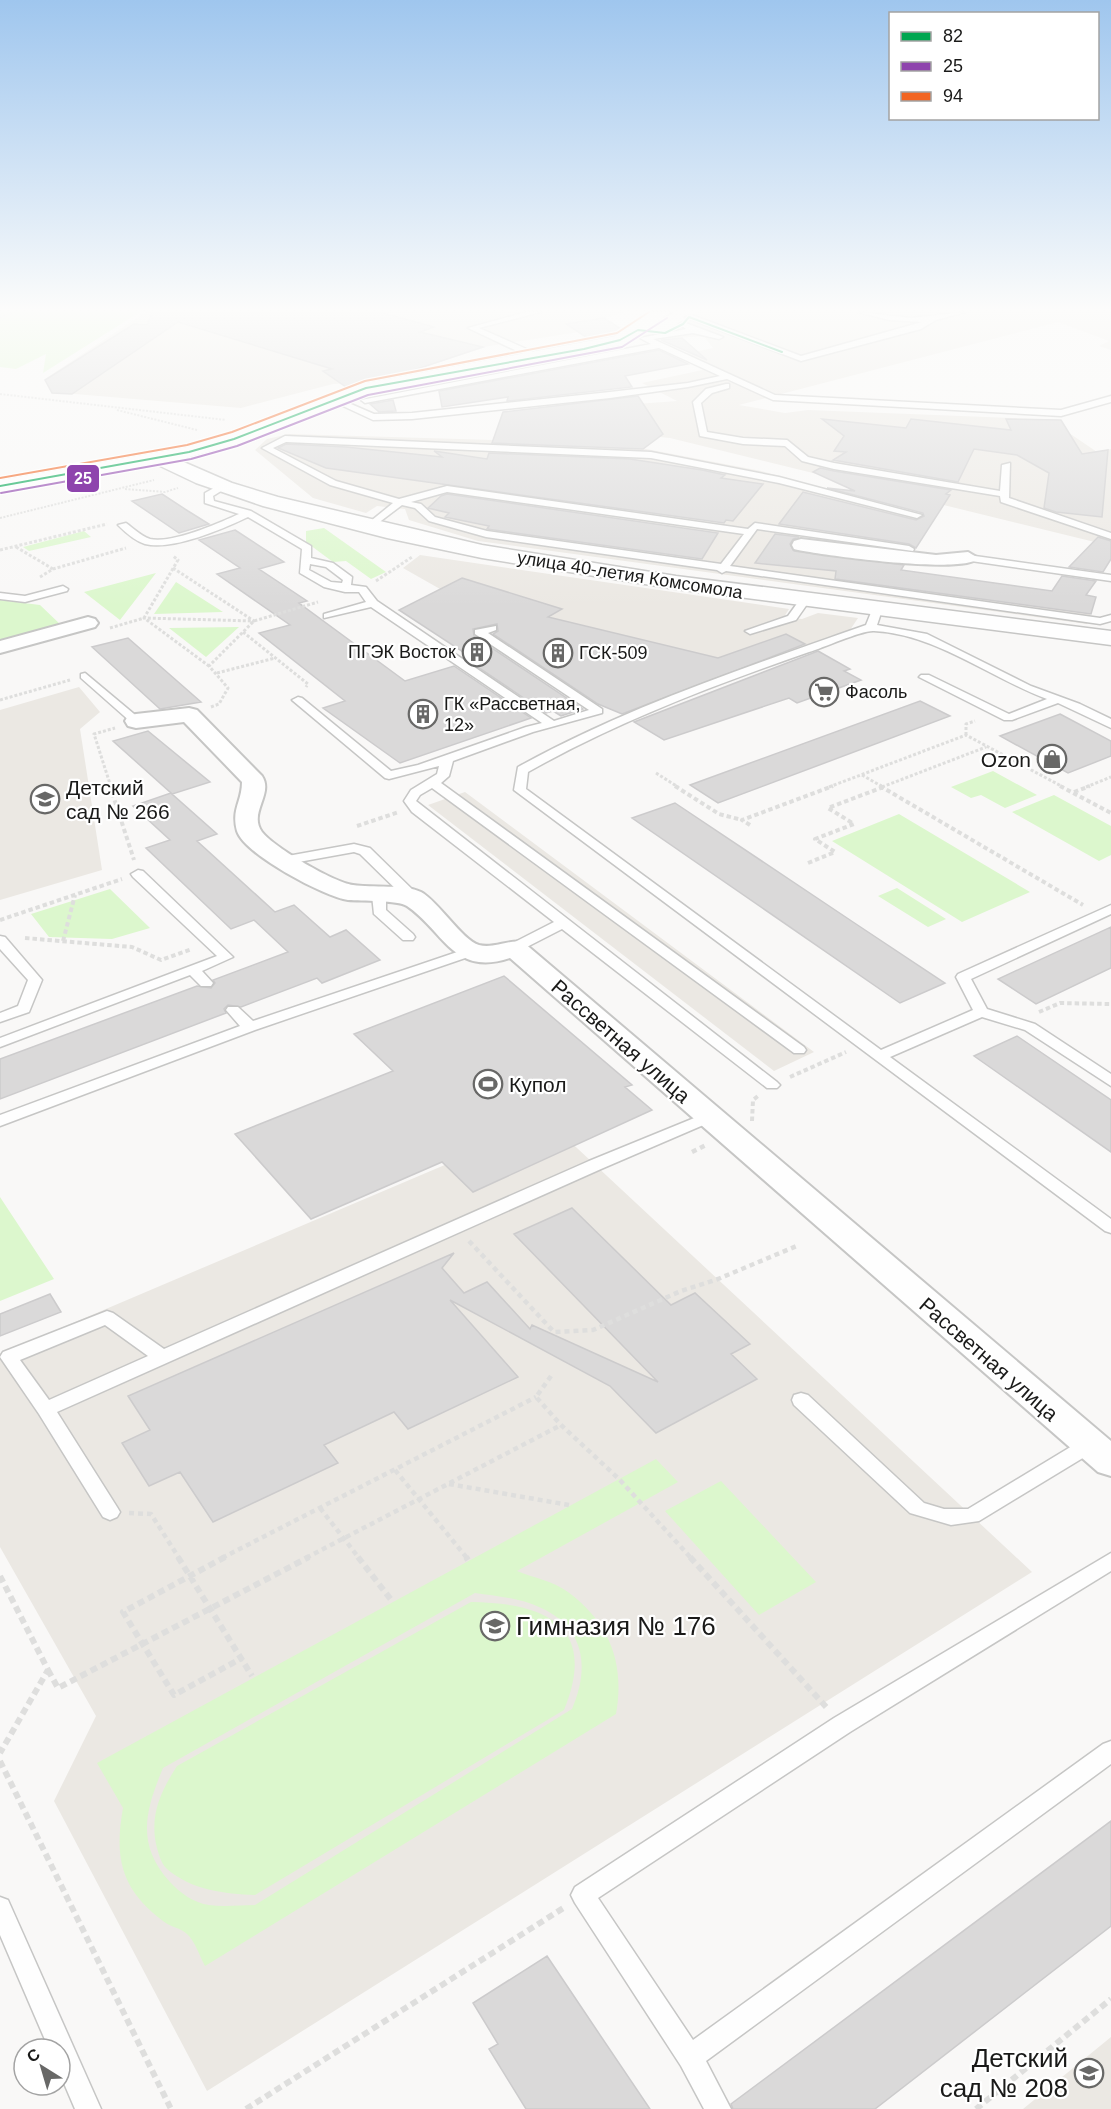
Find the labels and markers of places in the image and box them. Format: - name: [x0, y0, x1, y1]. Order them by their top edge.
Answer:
- building icon: ПГЭК Восток: [461, 636, 493, 668]
- building icon: ГСК-509: [542, 637, 574, 669]
- place label: ПГЭК Восток: [348, 642, 456, 662]
- place label: ГСК-509: [579, 643, 647, 663]
- supermarket icon: Фасоль: [808, 676, 840, 708]
- place label: Фасоль: [845, 682, 907, 702]
- place label: ГК «Рассветная, 12»: [444, 694, 580, 735]
- building icon: ГК «Рассветная, 12»: [407, 698, 439, 730]
- shop icon: Ozon: [1036, 743, 1068, 775]
- place label: Ozon: [981, 748, 1031, 771]
- place label: Детский сад № 266: [66, 776, 170, 823]
- school or university icon: Детский сад № 266: [29, 783, 61, 815]
- sports icon: Купол: [472, 1068, 504, 1100]
- place label: Купол: [509, 1073, 567, 1096]
- school or university icon: Гимназия № 176: [479, 1610, 511, 1642]
- place label: Гимназия № 176: [516, 1611, 716, 1641]
- place label: Детский сад № 208: [940, 2043, 1068, 2103]
- school or university icon: Детский сад № 208: [1073, 2057, 1105, 2089]

